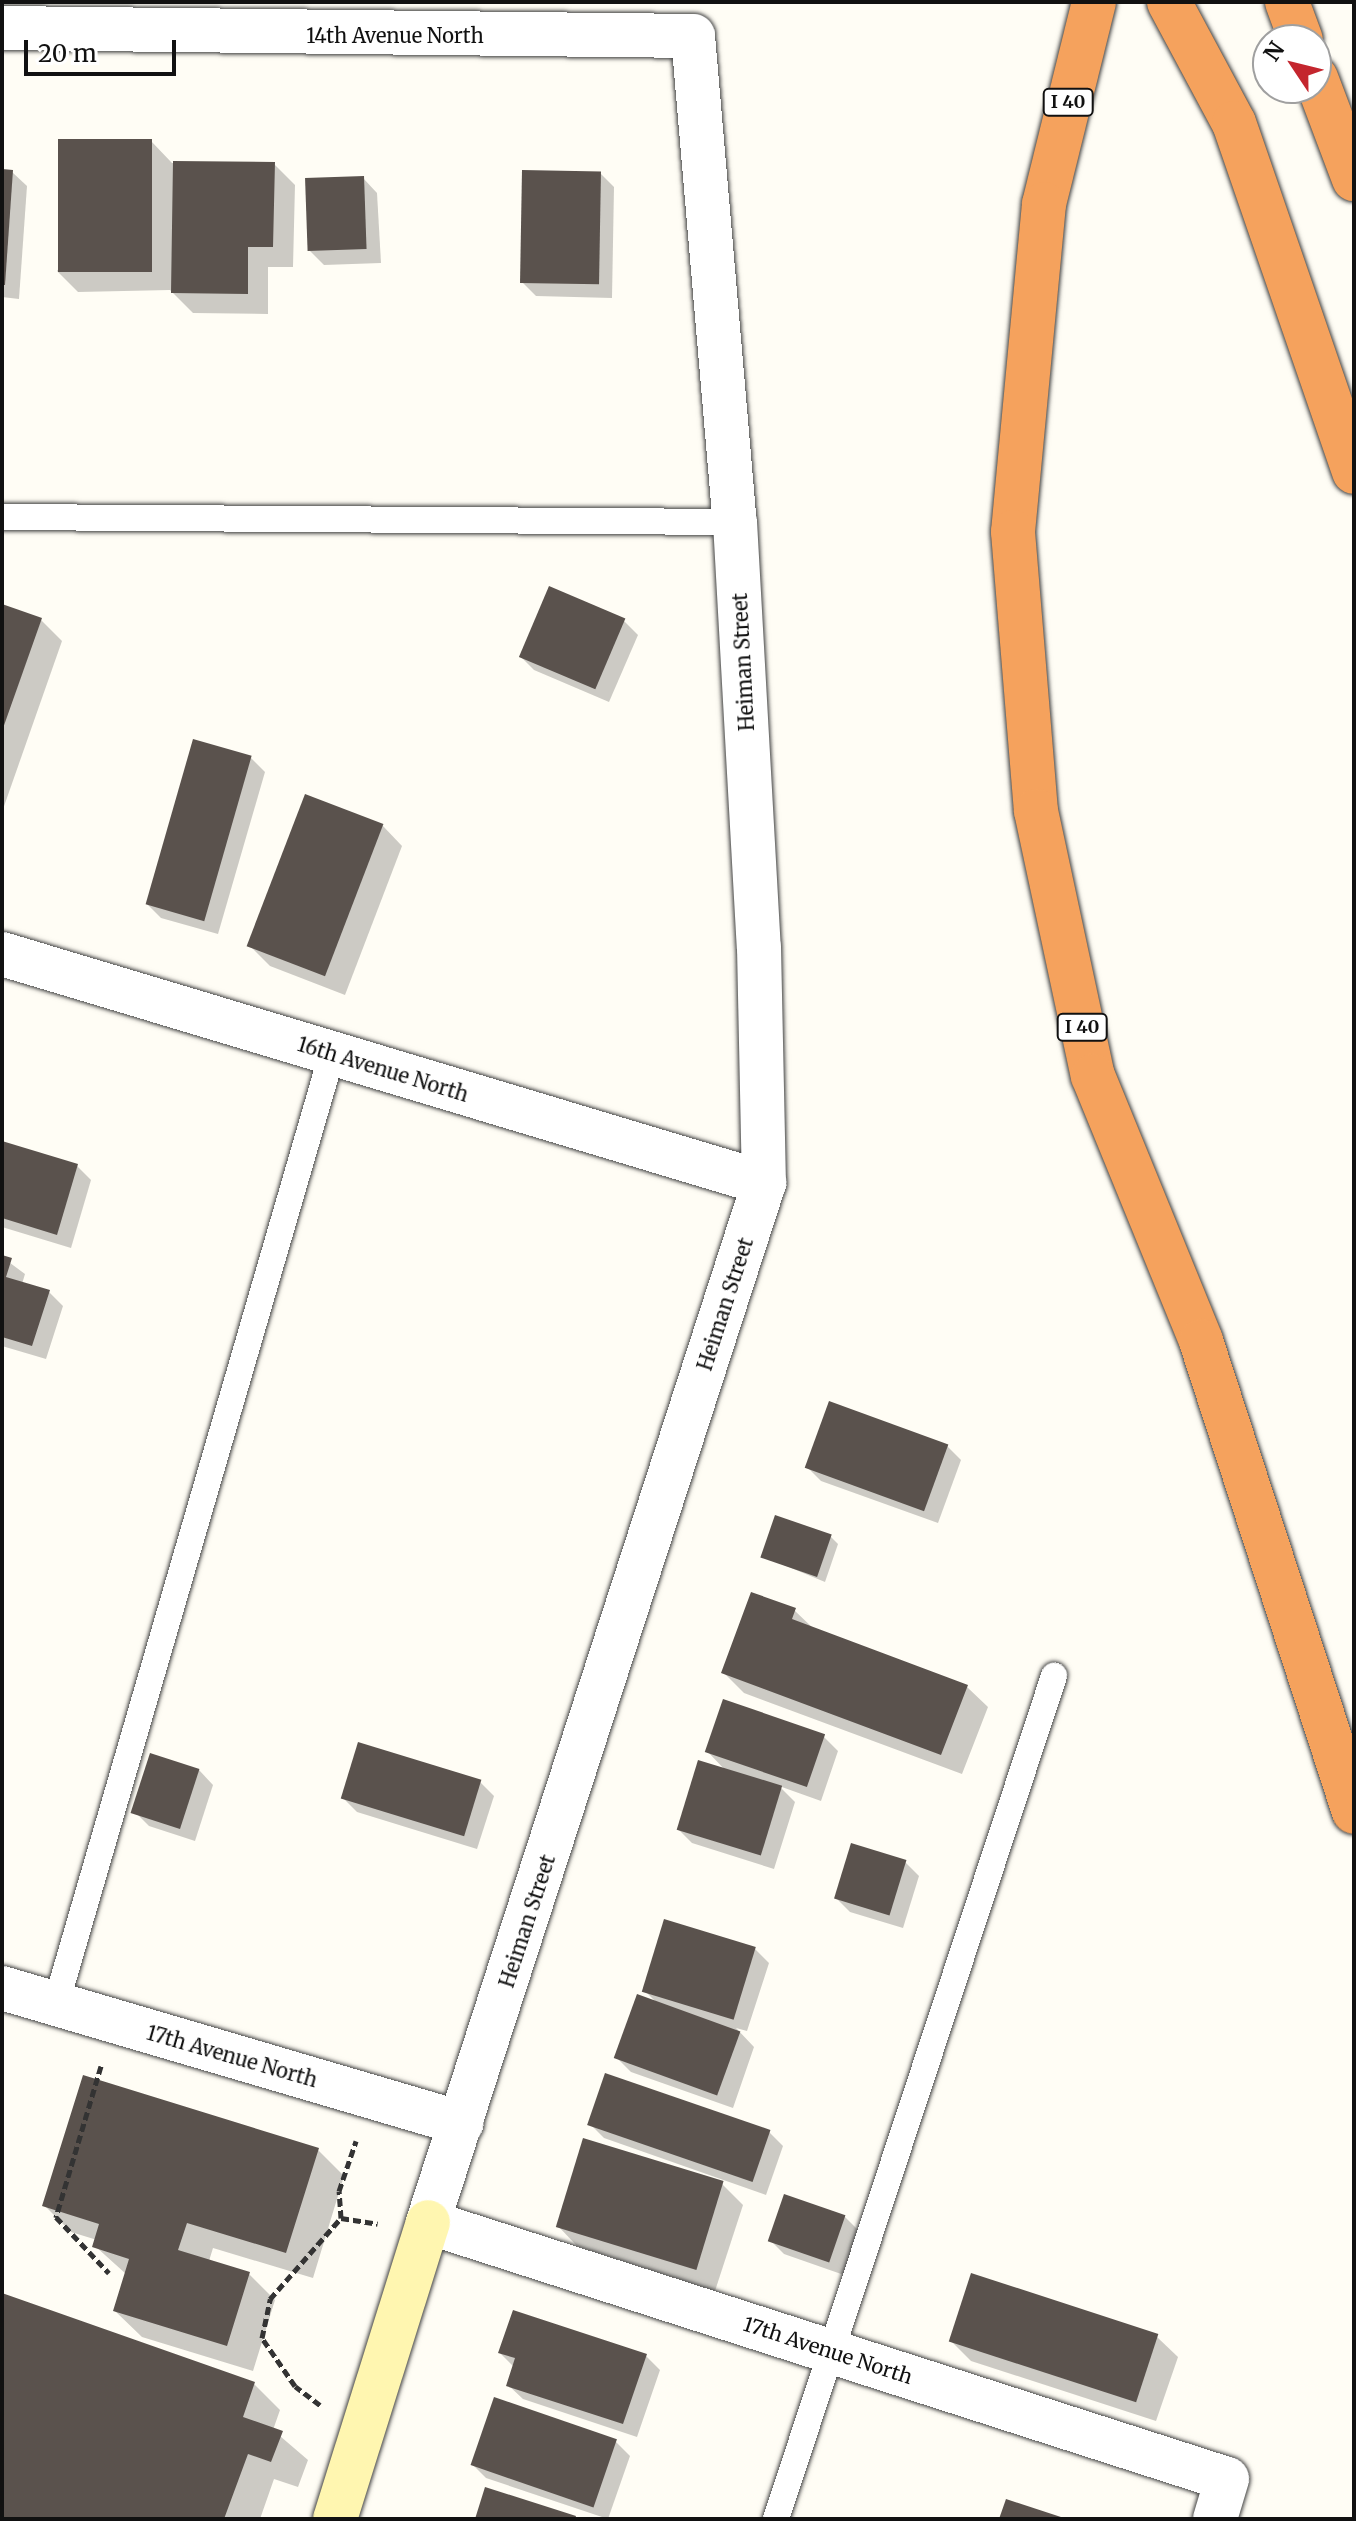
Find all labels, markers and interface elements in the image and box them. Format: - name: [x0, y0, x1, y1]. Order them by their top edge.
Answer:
- street label: 14th Avenue North: [306, 23, 484, 47]
- scale bar: [28, 24, 180, 74]
- north arrow: [1252, 24, 1332, 104]
- text: N: [1258, 36, 1290, 67]
- text: 20 m: [38, 38, 97, 69]
- road number: I 40: [1042, 88, 1094, 116]
- street label: Heiman Street: [727, 592, 759, 732]
- road number: I 40: [1056, 1013, 1108, 1041]
- street label: 16th Avenue North: [295, 1032, 471, 1106]
- street label: Heiman Street: [692, 1234, 758, 1374]
- street label: Heiman Street: [494, 1851, 560, 1991]
- street label: 17th Avenue North: [144, 2020, 320, 2092]
- street label: 17th Avenue North: [740, 2311, 916, 2389]

